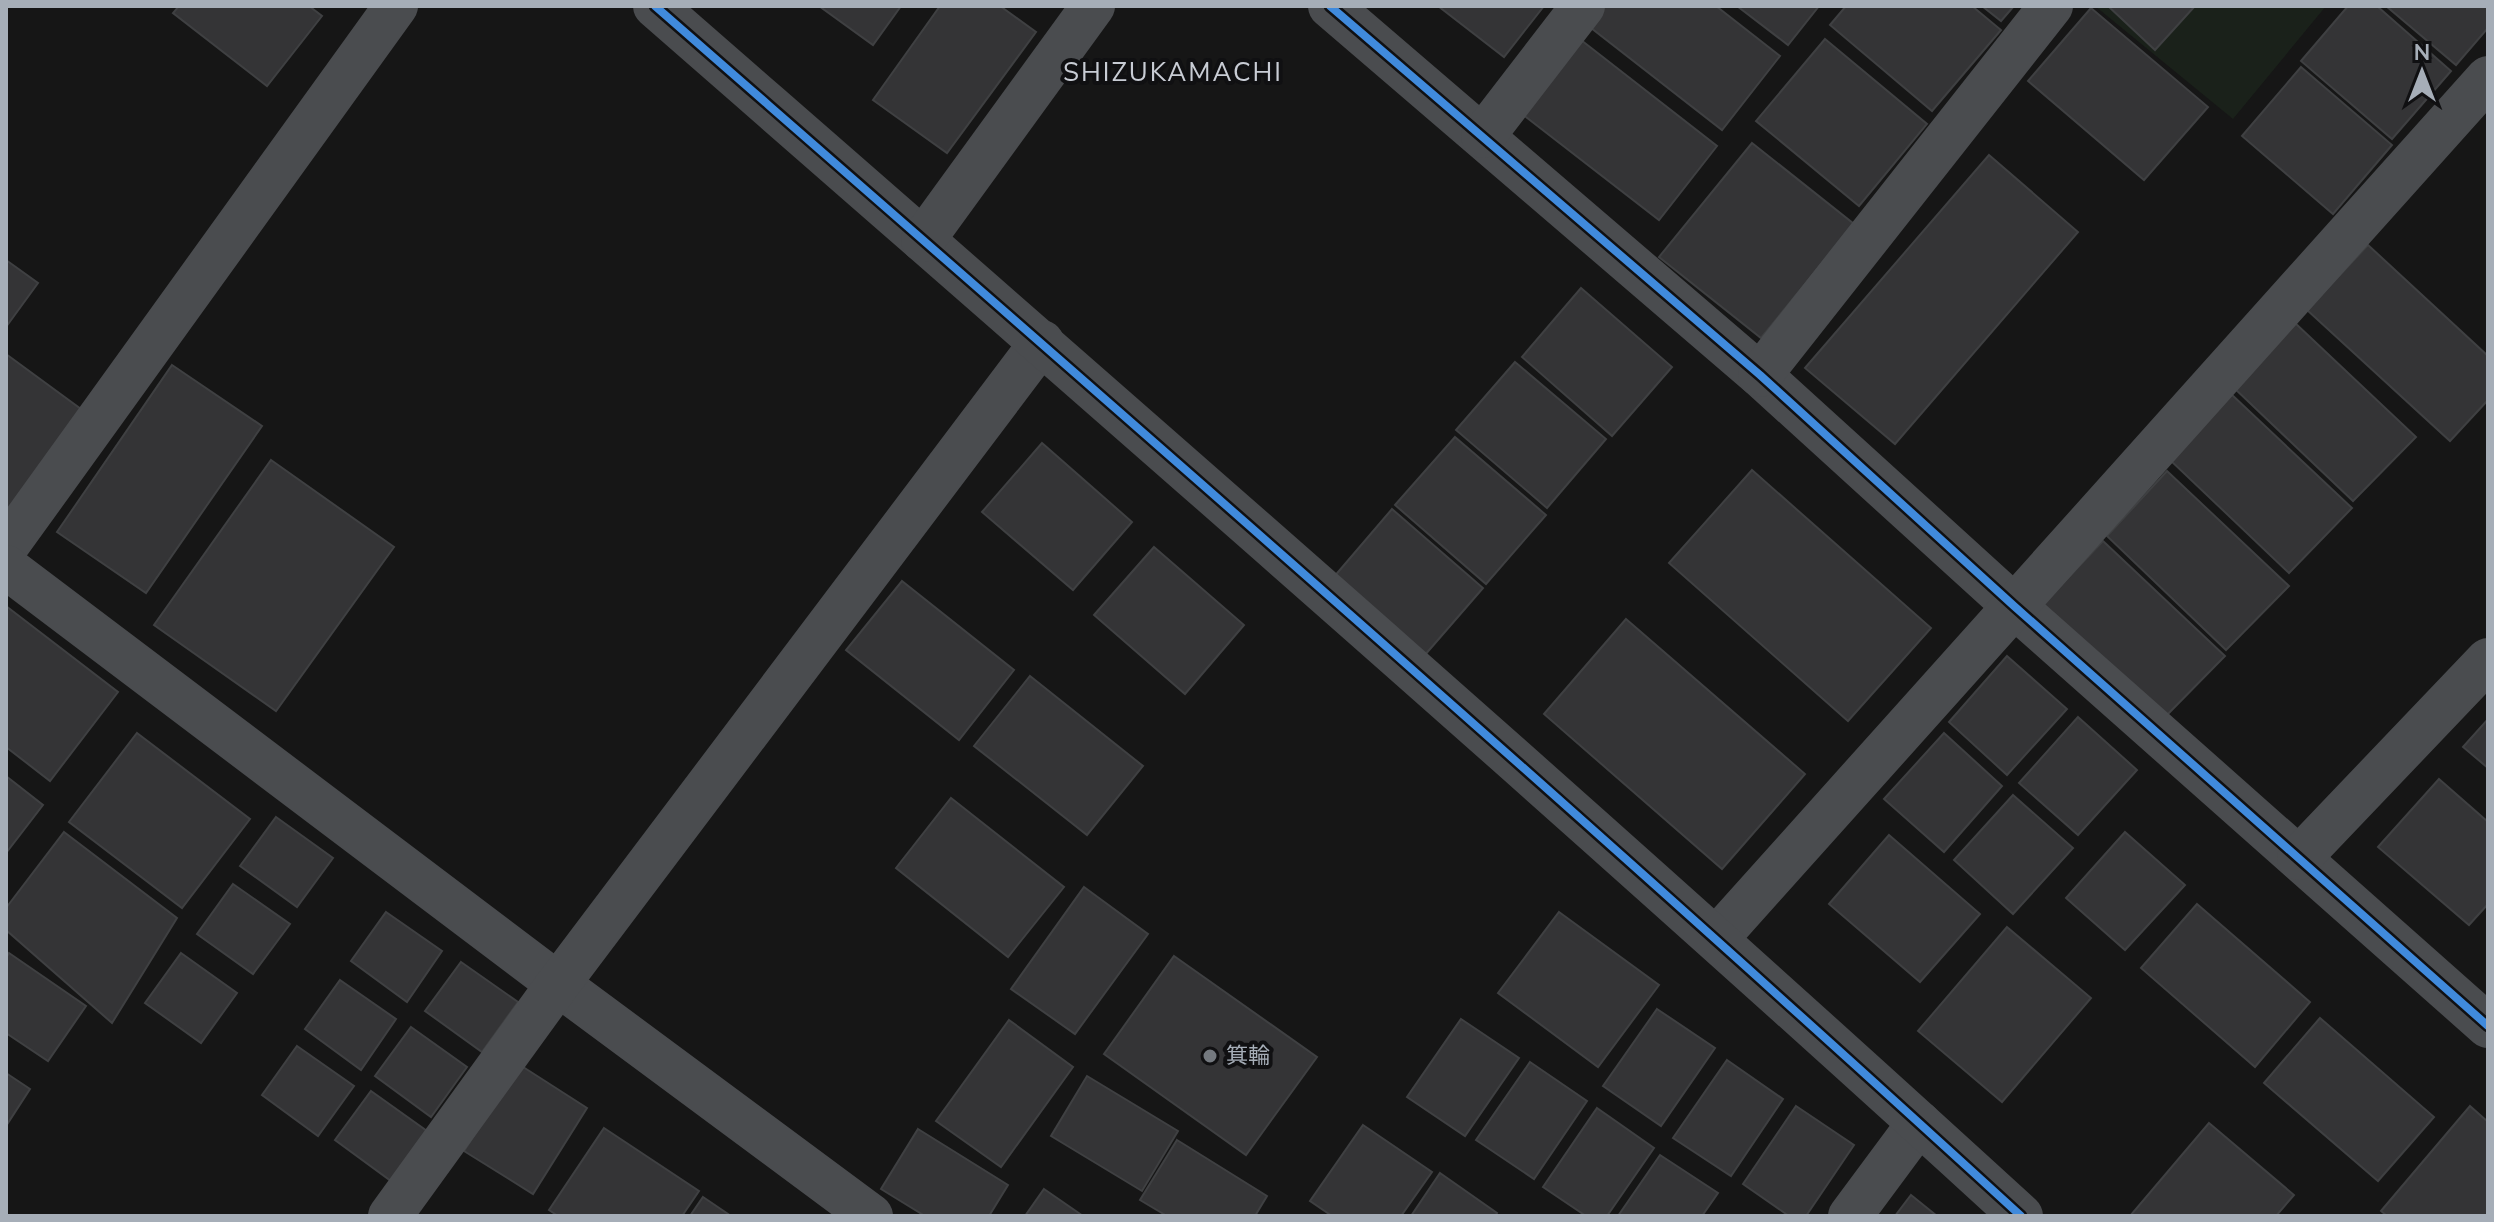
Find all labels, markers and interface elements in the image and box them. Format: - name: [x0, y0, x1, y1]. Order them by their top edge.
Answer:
- north arrow: [2382, 32, 2462, 112]
- text: N: [2414, 38, 2430, 68]
- district label: SHIZUKAMACHI: [1063, 55, 1283, 90]
- place label: 箕輪: [1226, 1041, 1270, 1071]
- marker: 箕輪: [1201, 1047, 1219, 1065]

